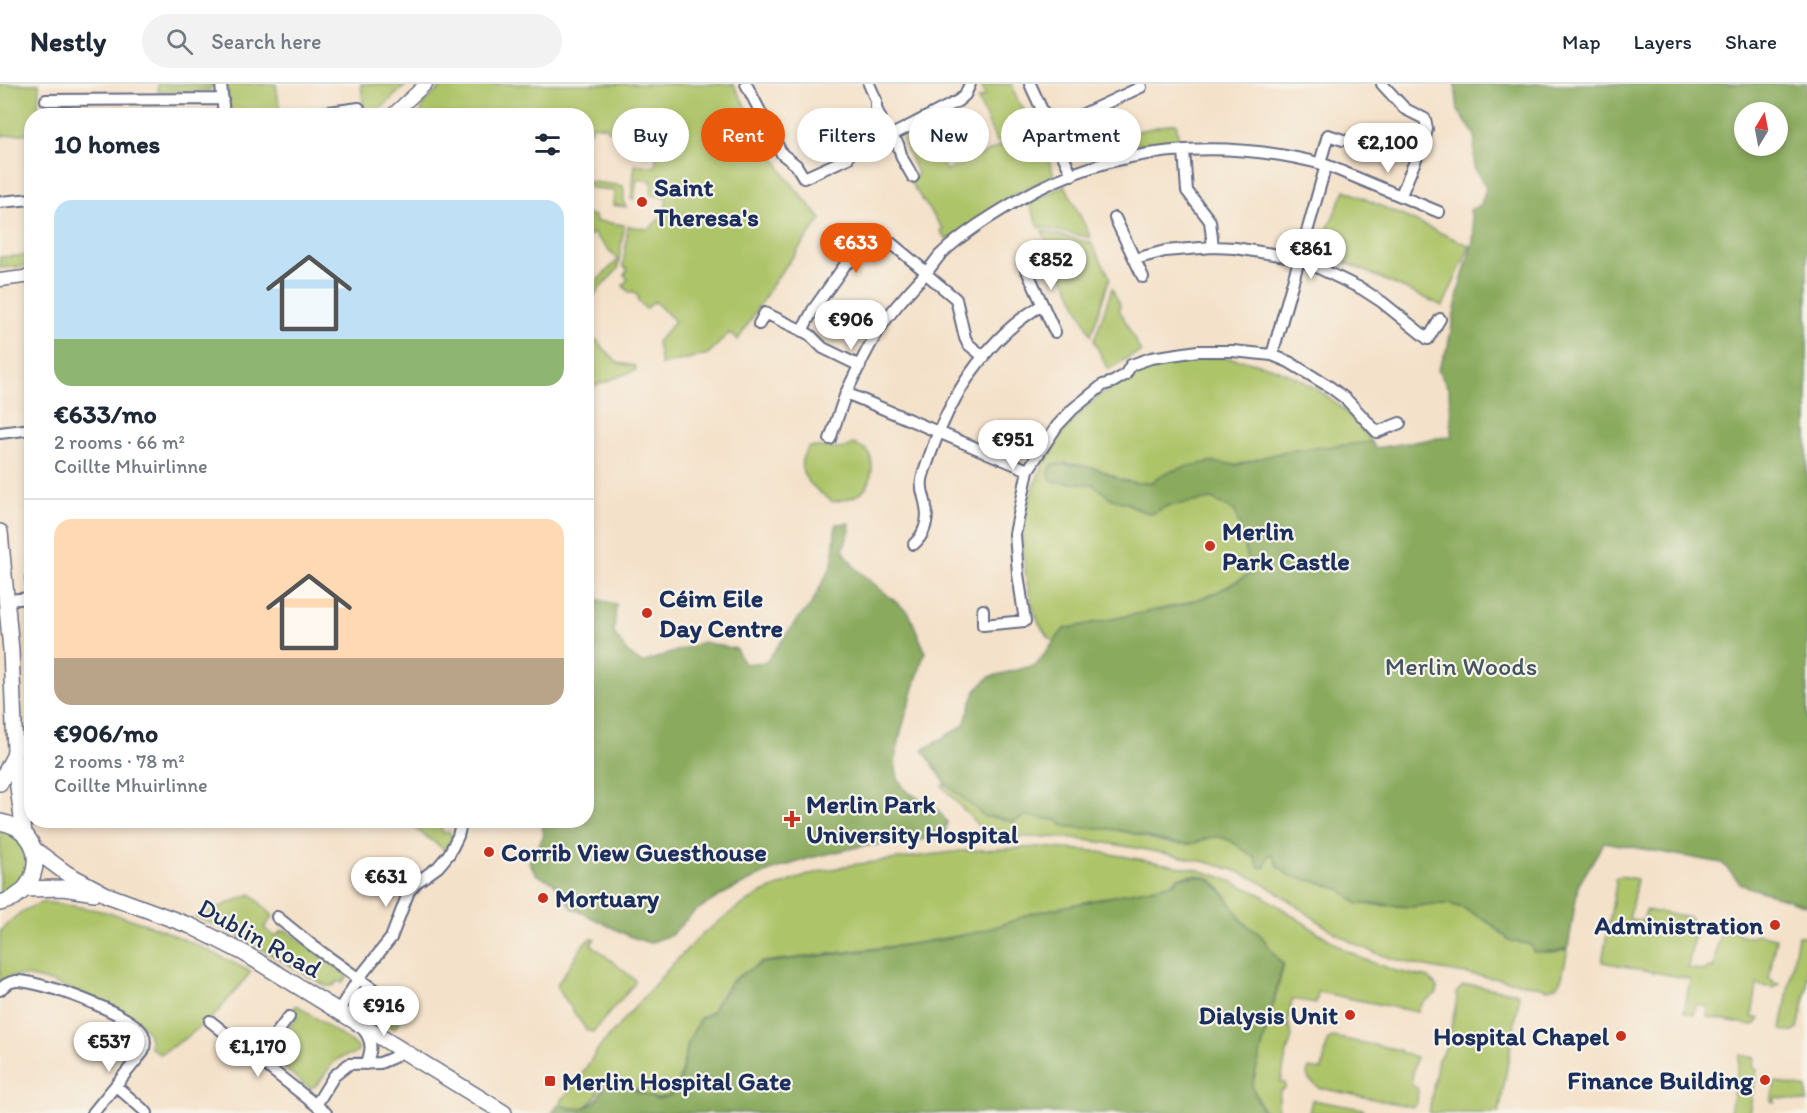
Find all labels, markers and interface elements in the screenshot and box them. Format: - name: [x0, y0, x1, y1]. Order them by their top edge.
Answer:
- search box: [142, 14, 562, 68]
- text: Nestly: [30, 24, 106, 58]
- icon: search: [163, 25, 196, 58]
- text: Search here: [211, 28, 322, 55]
- text: Map: [1562, 29, 1601, 54]
- text: Layers: [1634, 29, 1692, 54]
- text: Share: [1725, 29, 1777, 54]
- north arrow: [1734, 102, 1788, 156]
- map controls: [1734, 102, 1788, 156]
- chip: Buy: [612, 108, 689, 162]
- chip: Rent: [701, 108, 785, 162]
- chip: Filters: [797, 108, 897, 162]
- chip: New: [909, 108, 989, 162]
- chip: Apartment: [1001, 108, 1141, 162]
- pin: €2,100: [1339, 123, 1437, 174]
- text: 10 homes: [54, 128, 160, 160]
- icon: filters: [531, 128, 564, 161]
- text: €2,100: [1358, 130, 1418, 154]
- place label: Saint Theresa's: [653, 171, 759, 233]
- marker: Saint Theresa's: [635, 195, 649, 209]
- pin: €633: [820, 223, 892, 274]
- pin: €861: [1275, 229, 1347, 280]
- text: €633: [834, 230, 878, 254]
- text: €861: [1290, 236, 1332, 260]
- icon: home: [255, 239, 363, 347]
- pin: €852: [1015, 240, 1087, 291]
- text: €852: [1029, 247, 1073, 271]
- pin: €906: [815, 300, 887, 351]
- text: €906: [829, 307, 873, 331]
- text: €633/mo: [54, 398, 157, 430]
- pin: €951: [977, 420, 1049, 471]
- text: €951: [992, 427, 1034, 451]
- text: 2 rooms · 66 m²: [54, 430, 185, 454]
- text: Coillte Mhuirlinne: [54, 454, 208, 478]
- place label: Merlin Park Castle: [1222, 515, 1350, 577]
- marker: Merlin Park Castle: [1203, 539, 1217, 553]
- icon: home: [255, 558, 363, 666]
- place label: Céim Eile Day Centre: [659, 582, 783, 644]
- marker: Céim Eile Day Centre: [640, 606, 654, 620]
- park label: Merlin Woods: [1385, 650, 1537, 682]
- text: €906/mo: [54, 717, 158, 749]
- text: 2 rooms · 78 m²: [54, 749, 185, 773]
- text: Coillte Mhuirlinne: [54, 773, 208, 797]
- place label: Merlin Park University Hospital: [806, 788, 1019, 850]
- marker: Merlin Park University Hospital: [783, 810, 801, 828]
- place label: Corrib View Guesthouse: [501, 836, 767, 868]
- marker: Corrib View Guesthouse: [482, 845, 496, 859]
- pin: €631: [350, 857, 422, 908]
- text: €631: [365, 864, 407, 888]
- place label: Mortuary: [555, 882, 660, 914]
- street label: Dublin Road: [193, 891, 328, 985]
- marker: Mortuary: [536, 891, 550, 905]
- place label: Administration: [1593, 909, 1763, 941]
- marker: Administration: [1768, 918, 1782, 932]
- pin: €916: [348, 986, 420, 1037]
- text: €916: [363, 993, 405, 1017]
- place label: Dialysis Unit: [1199, 999, 1338, 1031]
- marker: Dialysis Unit: [1343, 1008, 1357, 1022]
- place label: Hospital Chapel: [1433, 1020, 1610, 1052]
- pin: €537: [73, 1022, 145, 1073]
- pin: €1,170: [209, 1027, 307, 1078]
- text: €537: [88, 1029, 130, 1053]
- marker: Hospital Chapel: [1614, 1029, 1628, 1043]
- text: €1,170: [230, 1034, 286, 1058]
- place label: Finance Building: [1567, 1064, 1754, 1096]
- place label: Merlin Hospital Gate: [562, 1065, 791, 1097]
- marker: Finance Building: [1758, 1073, 1772, 1087]
- marker: Merlin Hospital Gate: [543, 1074, 557, 1088]

